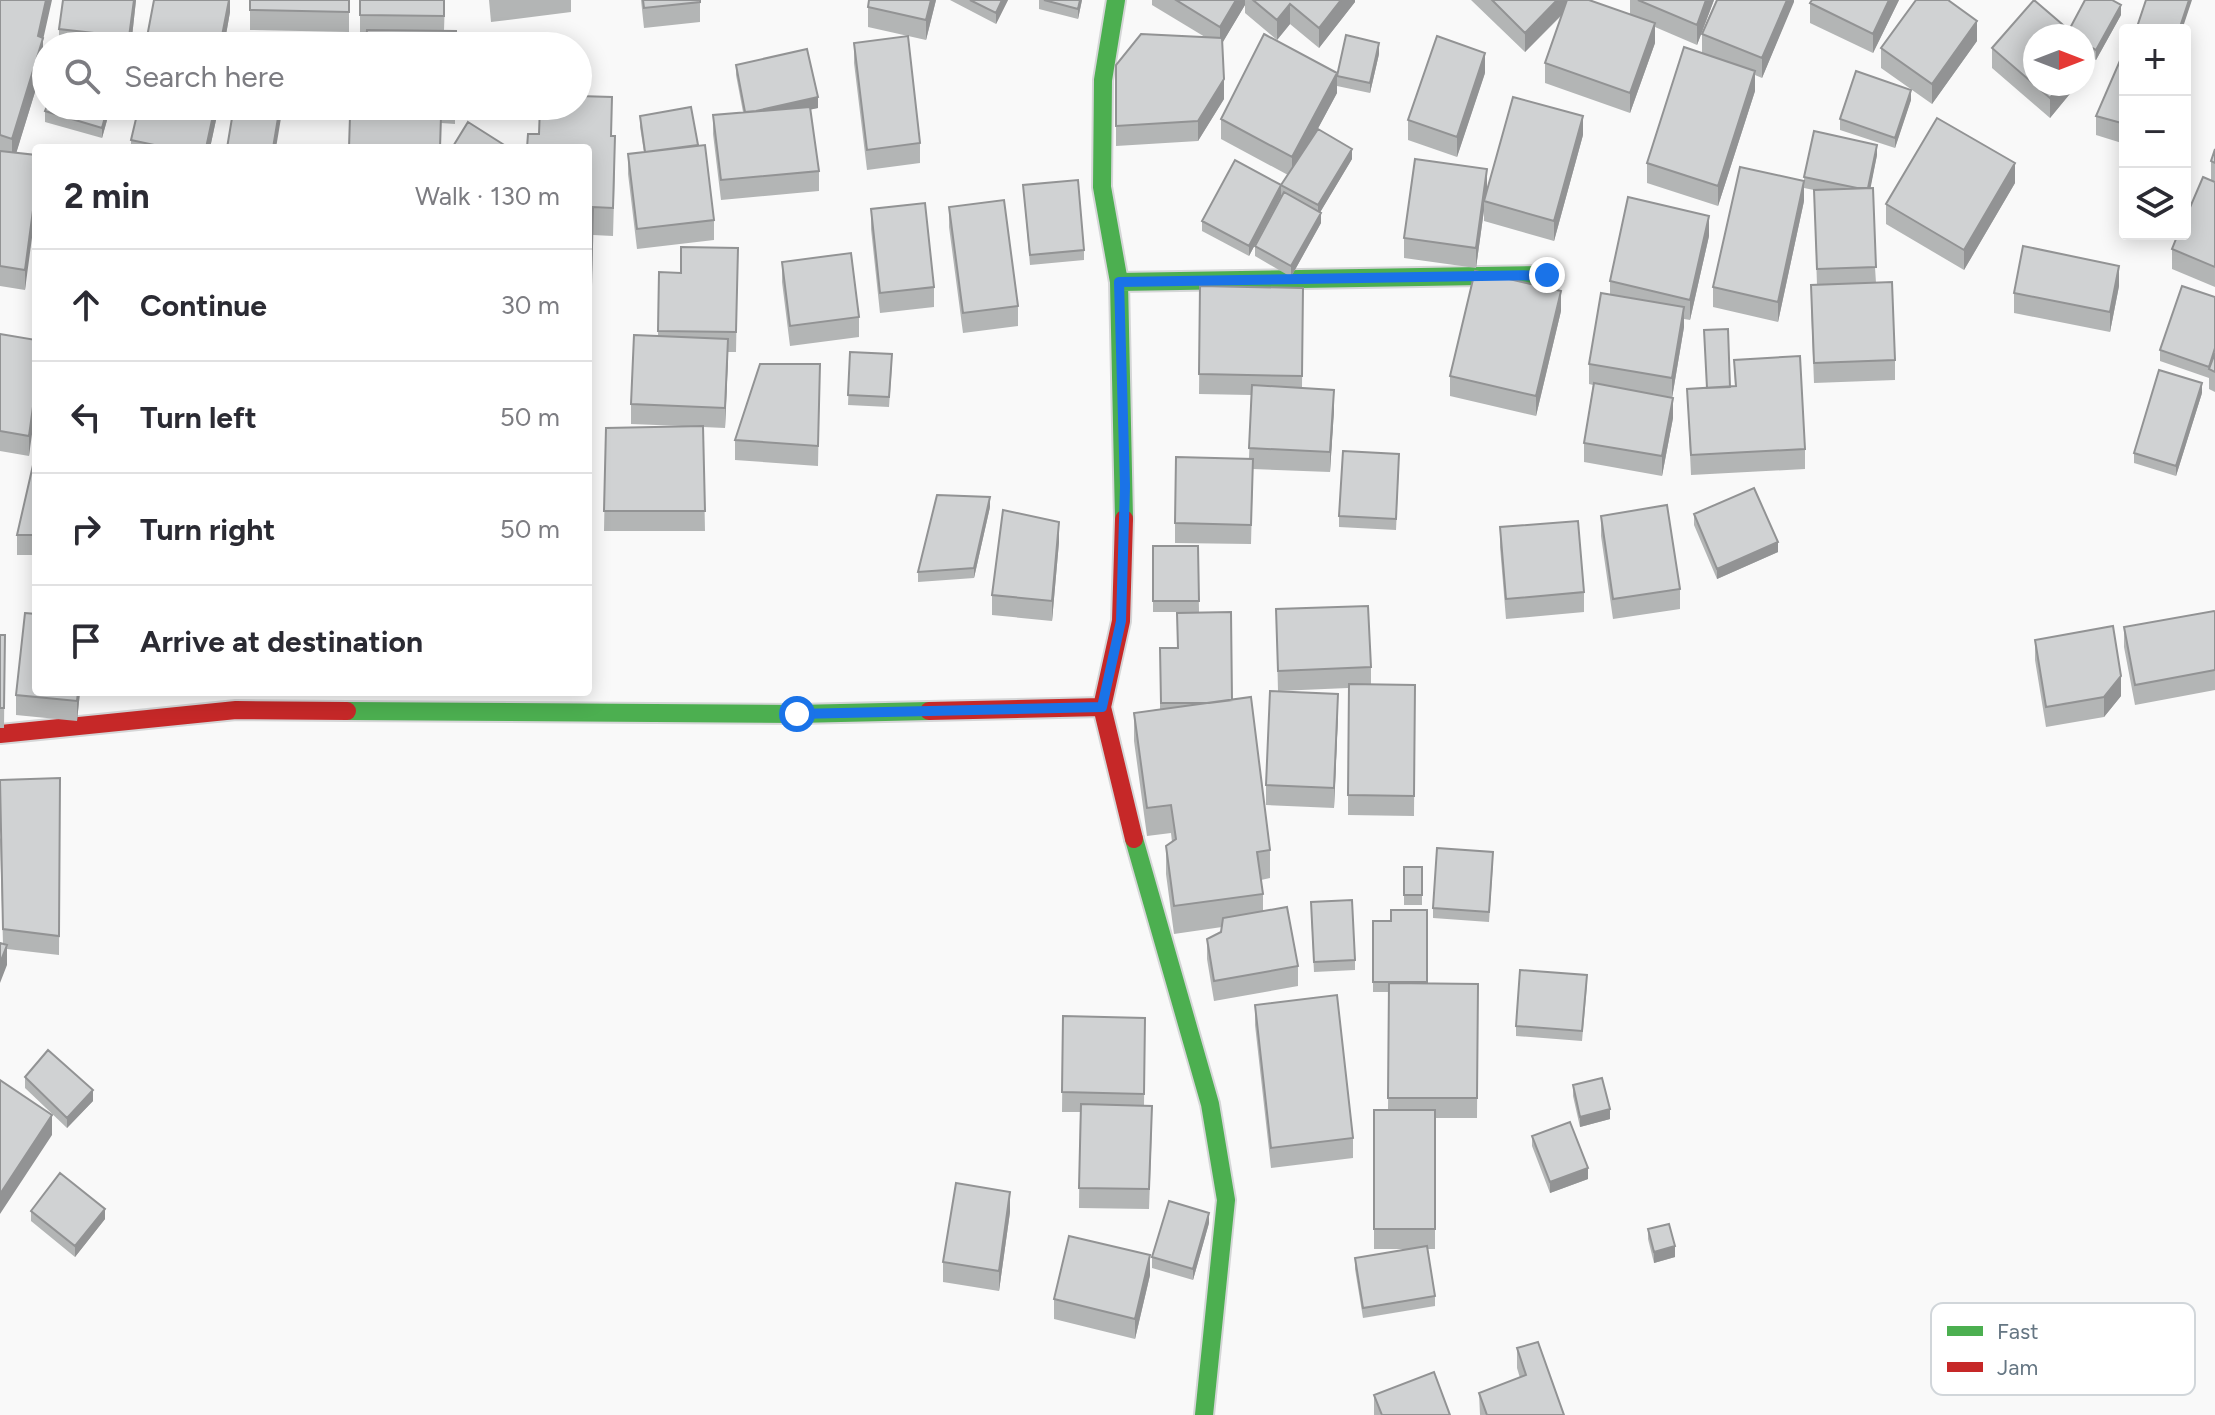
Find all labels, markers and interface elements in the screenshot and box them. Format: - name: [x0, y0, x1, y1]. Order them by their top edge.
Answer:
- north arrow: [2023, 24, 2095, 96]
- map controls: [2119, 24, 2191, 240]
- button: +: [2119, 24, 2191, 96]
- search box: [32, 32, 592, 120]
- icon: search: [60, 54, 104, 98]
- text: Search here: [124, 58, 284, 95]
- button: −: [2119, 96, 2191, 168]
- button: layers: [2119, 168, 2191, 240]
- text: 2 min: [64, 176, 150, 217]
- text: Walk · 130 m: [415, 180, 560, 212]
- route end: [1529, 257, 1565, 293]
- icon: ahead: [64, 283, 108, 327]
- text: Continue: [140, 287, 267, 324]
- text: 30 m: [501, 289, 560, 321]
- icon: left: [64, 395, 108, 439]
- text: Turn left: [140, 399, 257, 436]
- text: 50 m: [500, 401, 560, 433]
- icon: right: [64, 507, 108, 551]
- text: Turn right: [140, 511, 275, 548]
- text: 50 m: [500, 513, 560, 545]
- icon: arrive: [64, 619, 108, 663]
- text: Arrive at destination: [140, 623, 423, 660]
- route start: [779, 696, 815, 732]
- legend: [1931, 1303, 2195, 1395]
- text: Fast: [1997, 1318, 2039, 1345]
- text: Jam: [1997, 1354, 2038, 1381]

